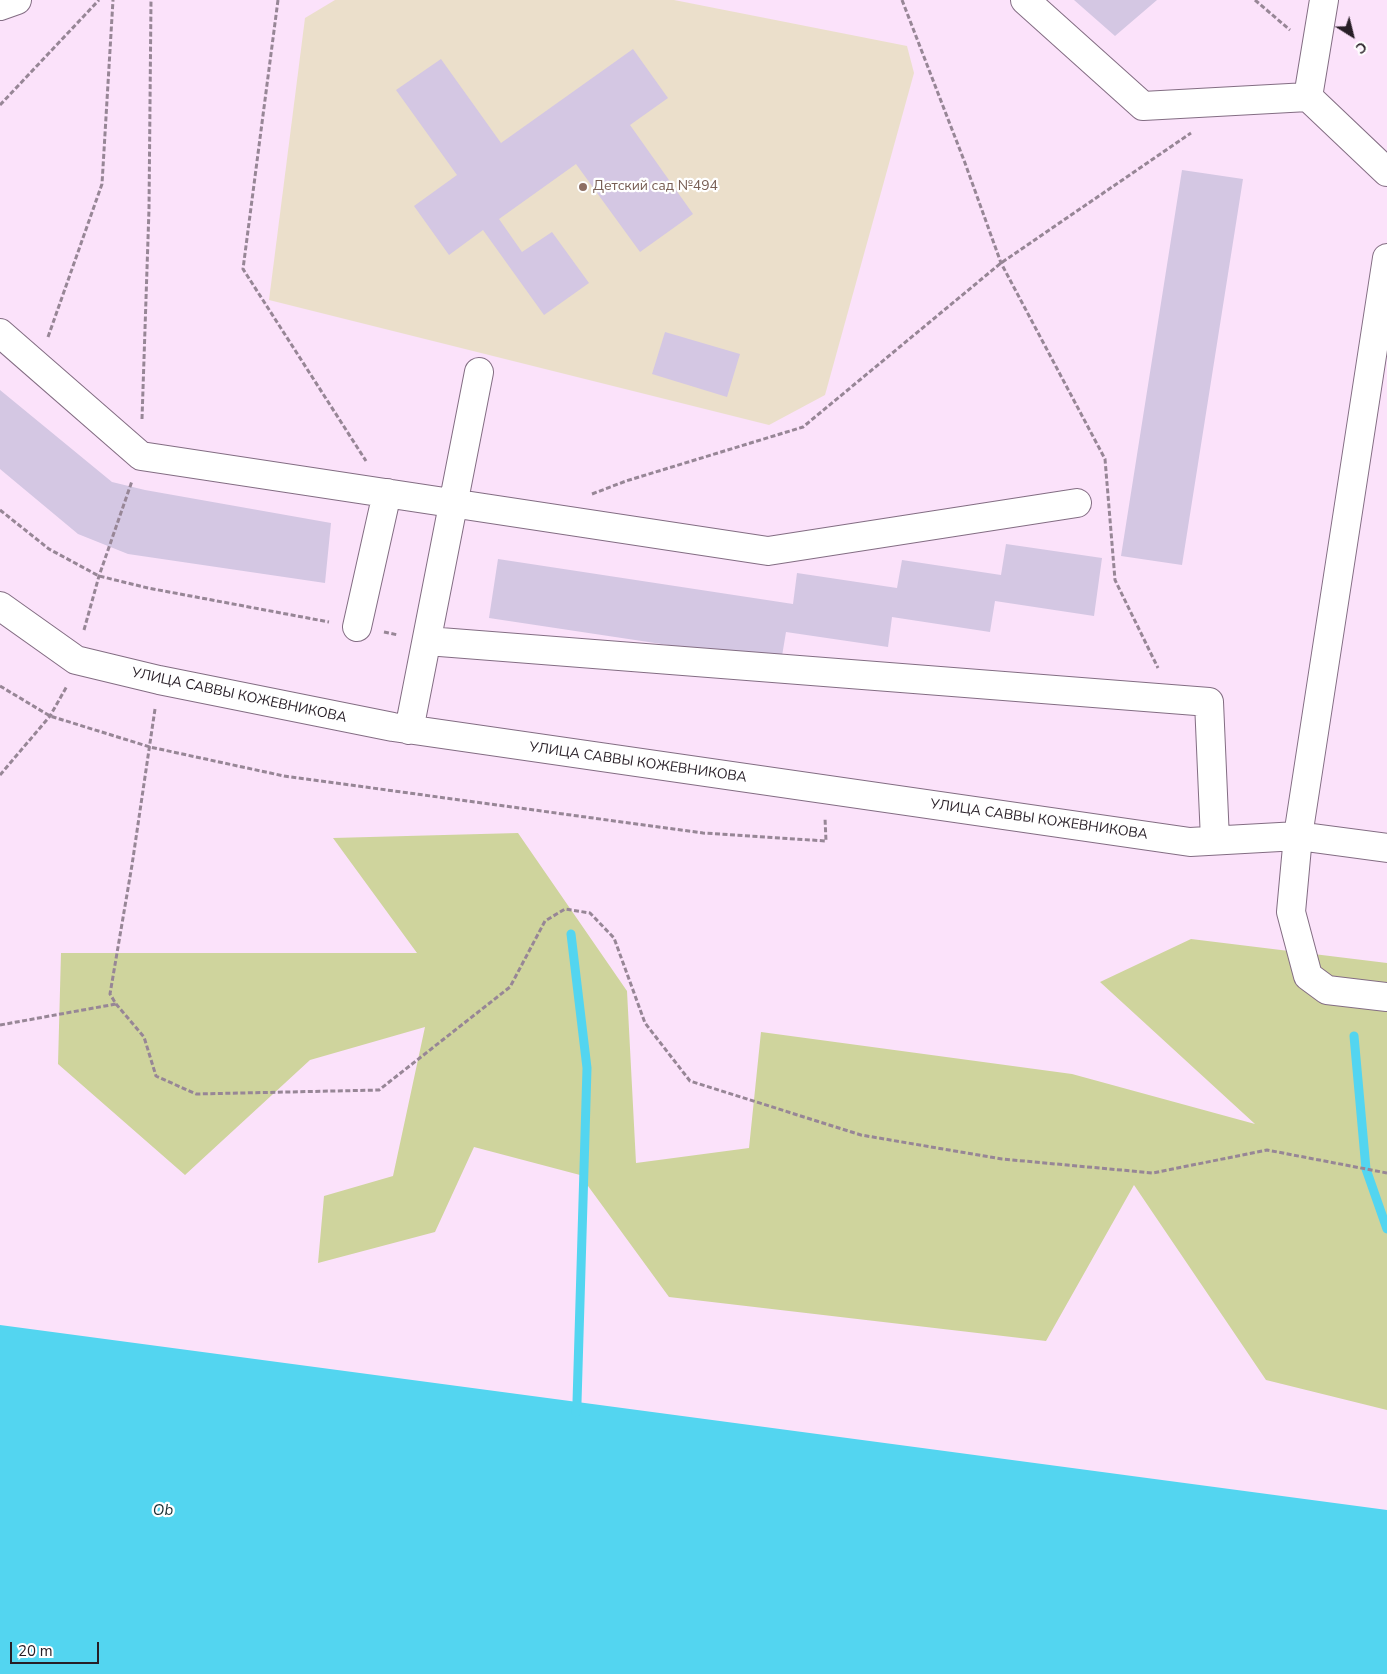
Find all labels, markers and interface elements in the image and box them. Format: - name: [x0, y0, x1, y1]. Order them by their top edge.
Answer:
- north arrow: [1327, 10, 1377, 60]
- text: С: [1352, 37, 1371, 58]
- place label: Детский сад №494: [593, 179, 718, 195]
- marker: Детский сад №494: [577, 181, 589, 193]
- street label: УЛИЦА САВВЫ КОЖЕВНИКОВА: [130, 665, 348, 727]
- street label: УЛИЦА САВВЫ КОЖЕВНИКОВА: [528, 739, 748, 787]
- street label: УЛИЦА САВВЫ КОЖЕВНИКОВА: [929, 796, 1149, 844]
- water label: Ob: [153, 1502, 173, 1520]
- scale bar: [12, 1632, 101, 1664]
- text: 20 m: [18, 1641, 53, 1661]

